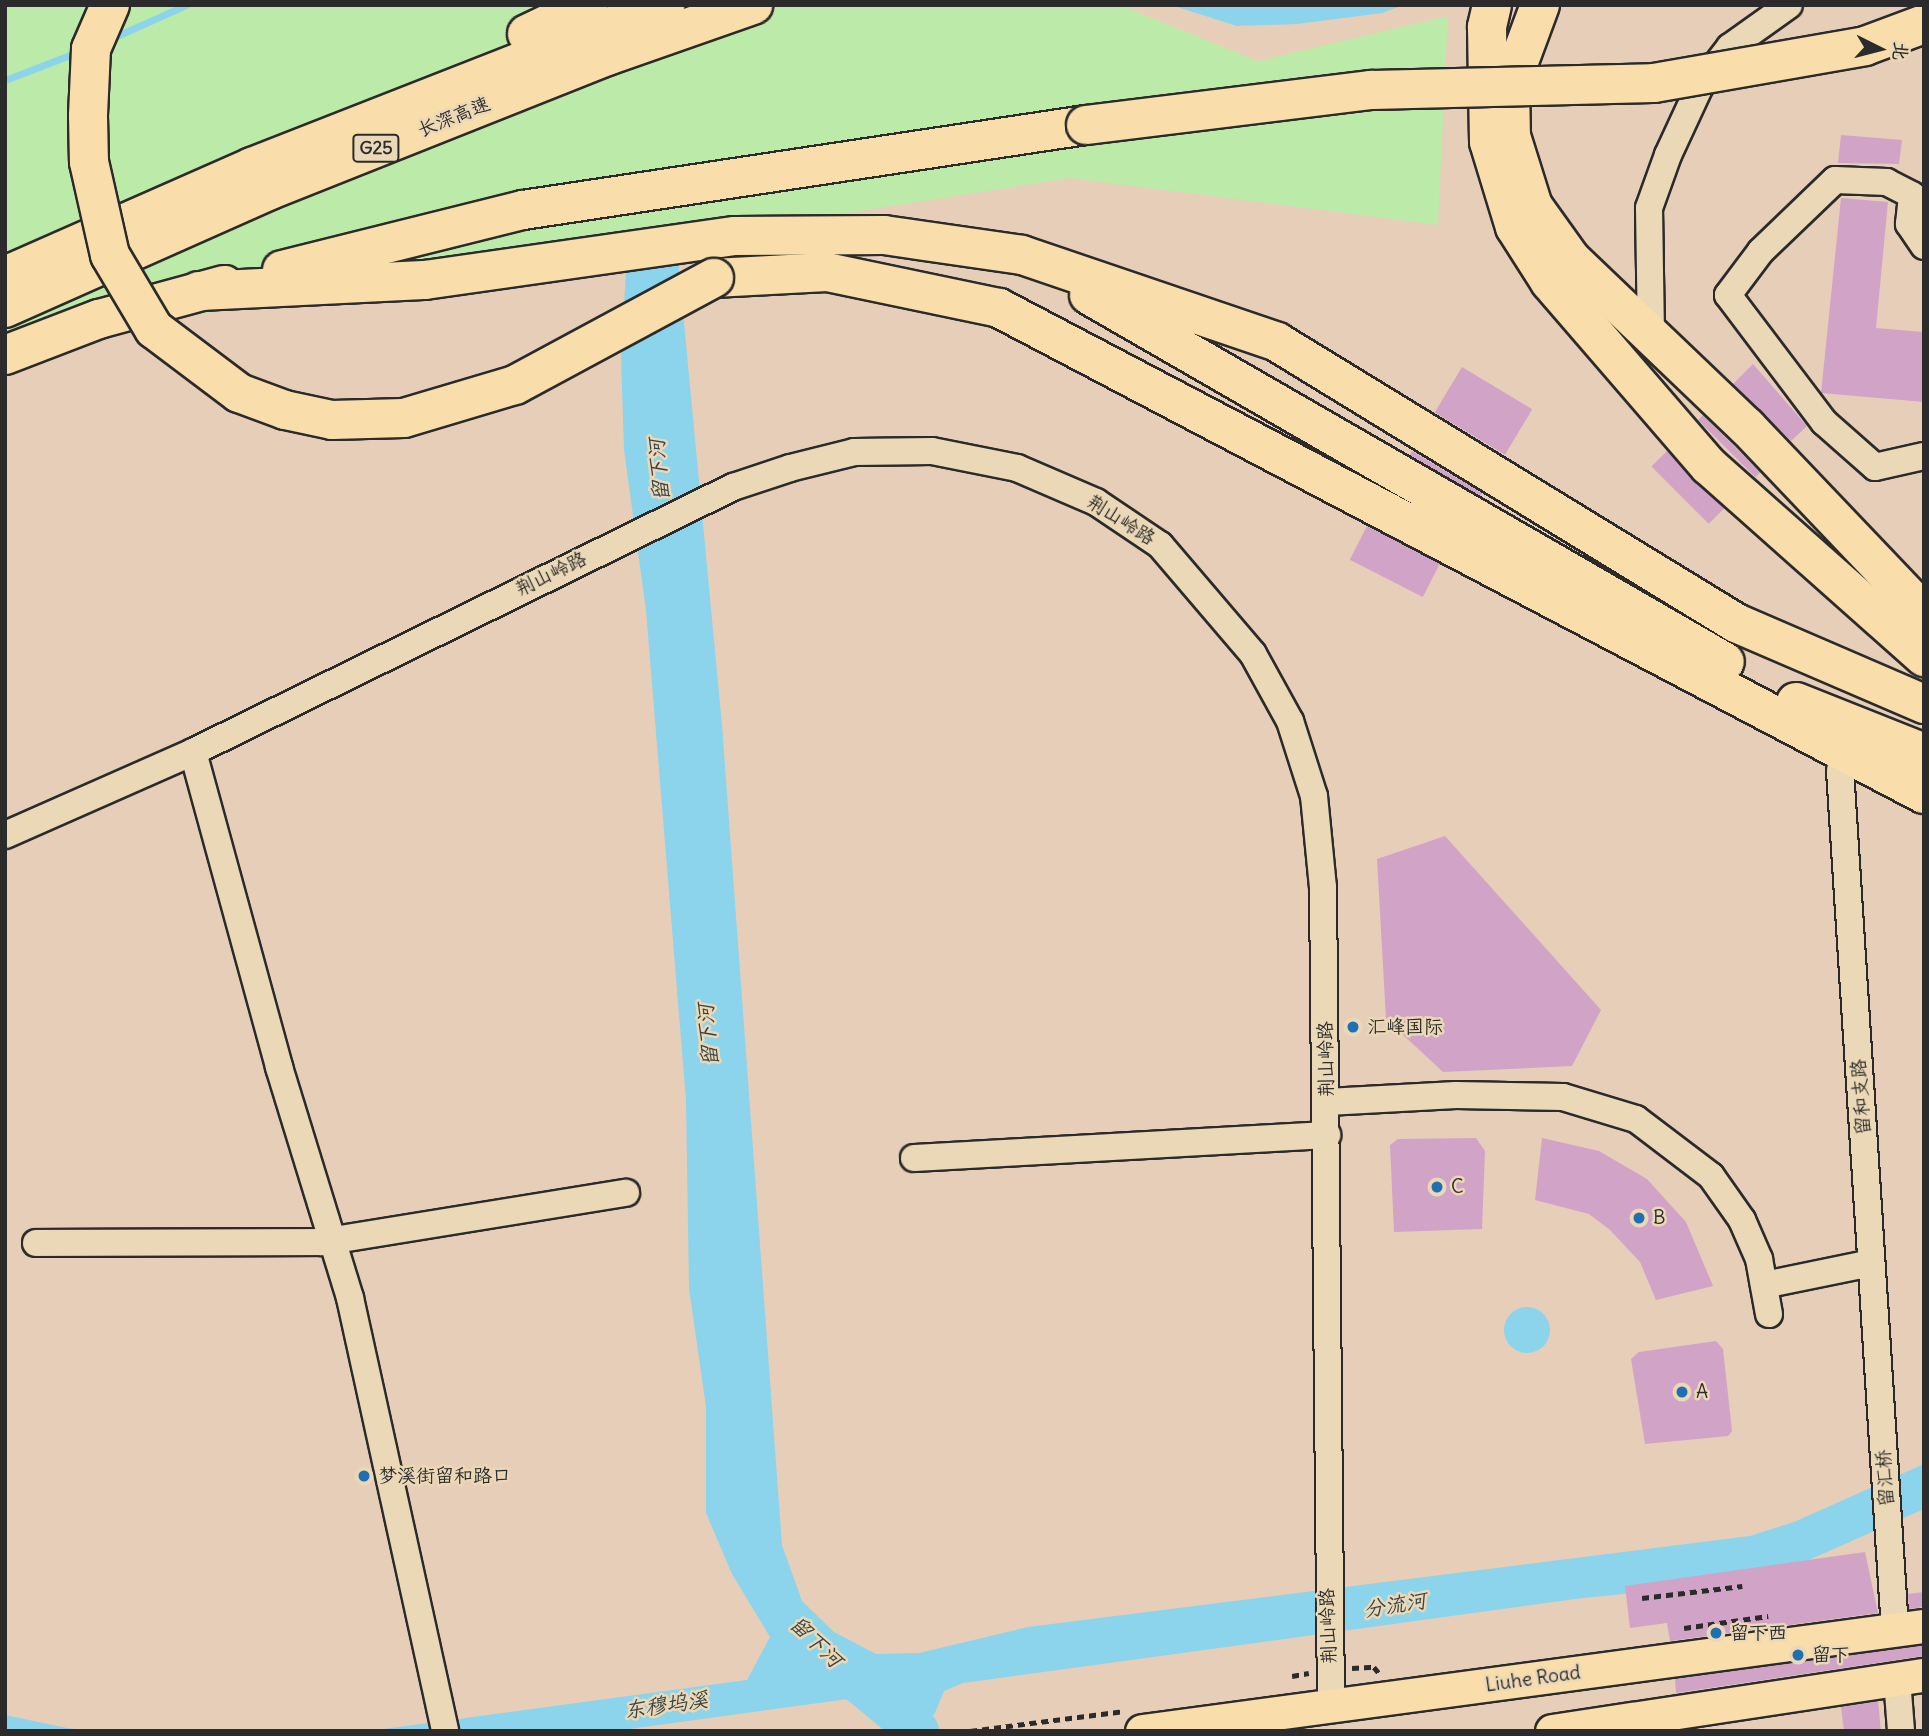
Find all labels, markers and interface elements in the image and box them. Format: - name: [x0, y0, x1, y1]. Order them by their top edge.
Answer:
- north arrow: [1845, 14, 1915, 84]
- text: 北: [1888, 40, 1914, 62]
- street label: 长深高速: [414, 92, 494, 142]
- road number: G25: [352, 134, 400, 162]
- water label: 留下河: [644, 438, 674, 502]
- street label: 荆山岭路: [1083, 490, 1159, 550]
- street label: 荆山岭路: [512, 547, 590, 601]
- water label: 留下河: [693, 1003, 723, 1067]
- place label: 汇峰国际: [1367, 1016, 1443, 1038]
- marker: 汇峰国际: [1345, 1019, 1361, 1035]
- street label: 荆山岭路: [1314, 1021, 1338, 1097]
- street label: 留和支路: [1847, 1058, 1875, 1136]
- place label: C: [1451, 1176, 1464, 1198]
- marker: C: [1429, 1179, 1445, 1195]
- place label: B: [1653, 1207, 1665, 1229]
- marker: B: [1631, 1210, 1647, 1226]
- place label: A: [1696, 1381, 1708, 1403]
- marker: A: [1674, 1384, 1690, 1400]
- street label: 留汇桥: [1872, 1449, 1898, 1507]
- place label: 梦溪街留和路口: [378, 1465, 511, 1487]
- marker: 梦溪街留和路口: [356, 1468, 372, 1484]
- street label: 荆山岭路: [1315, 1588, 1341, 1664]
- water label: 分流河: [1362, 1588, 1428, 1622]
- water label: 留下河: [785, 1611, 847, 1673]
- place label: 留下西: [1730, 1622, 1787, 1644]
- marker: 留下西: [1708, 1625, 1724, 1641]
- place label: 留下: [1812, 1644, 1850, 1666]
- marker: 留下: [1790, 1647, 1806, 1663]
- street label: Liuhe Road: [1484, 1661, 1582, 1697]
- water label: 东穆坞溪: [623, 1687, 709, 1723]

